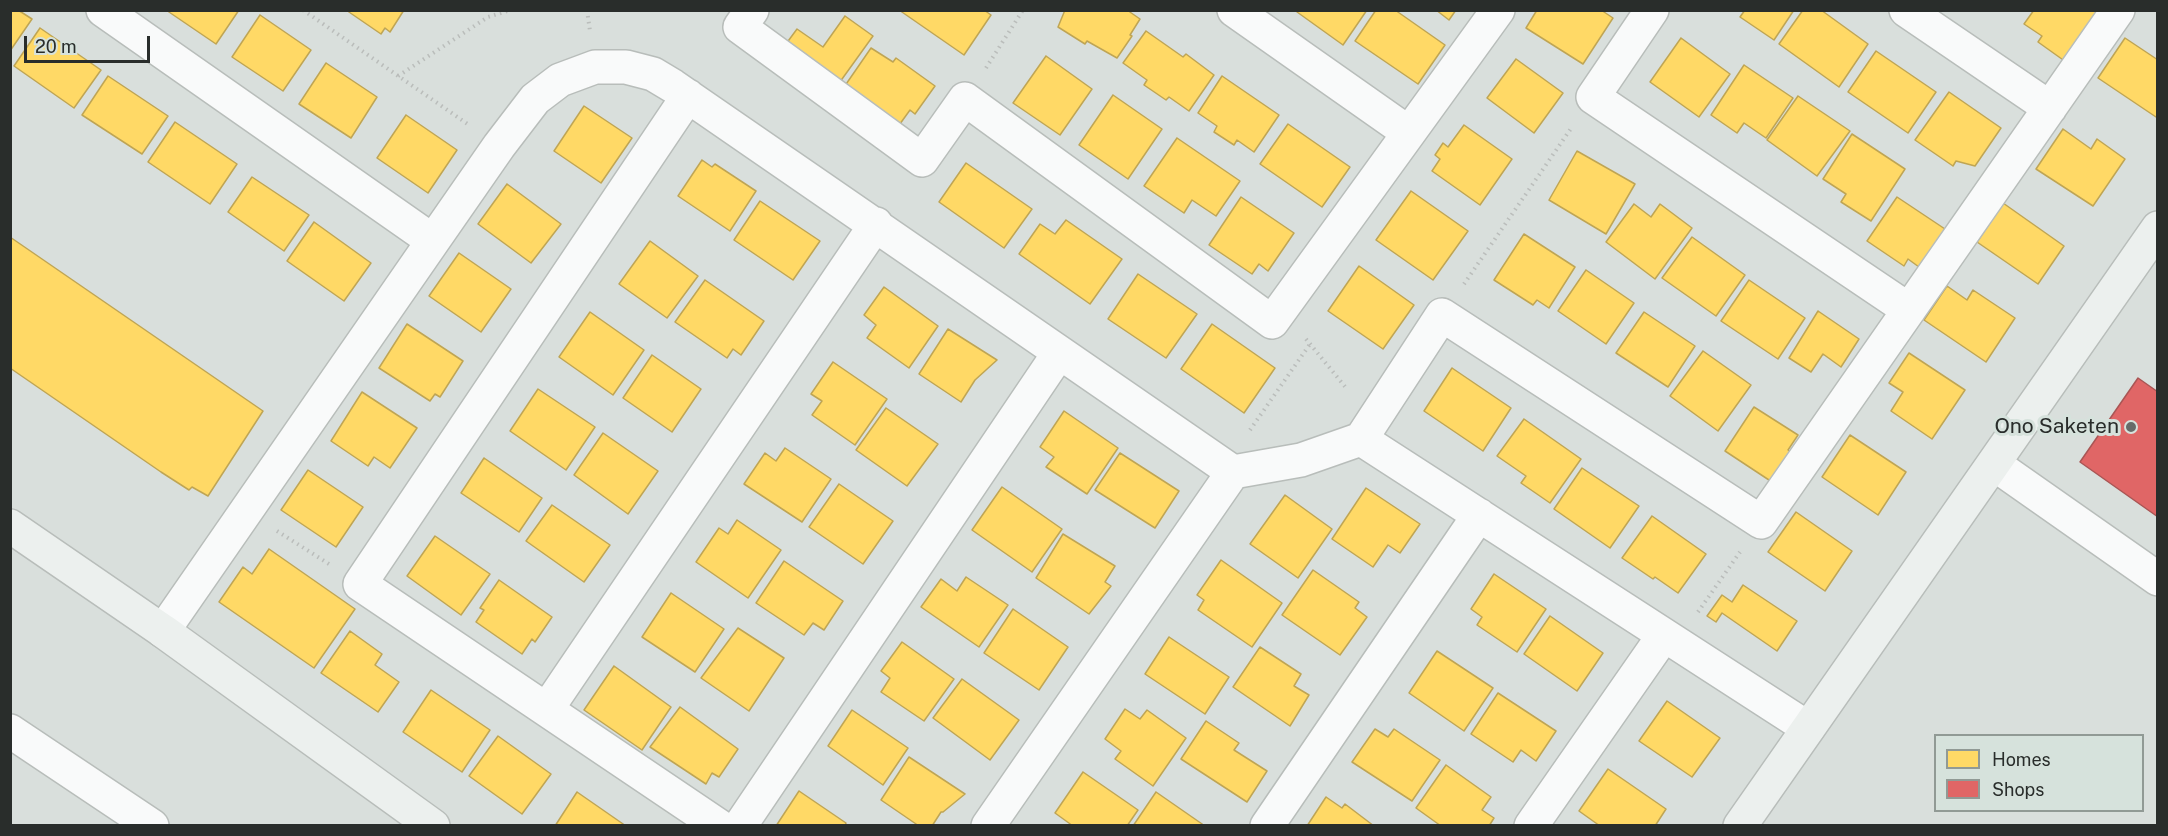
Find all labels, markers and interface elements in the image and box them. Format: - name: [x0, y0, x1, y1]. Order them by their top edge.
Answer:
- scale bar: [27, 24, 153, 62]
- text: 20 m: [35, 36, 77, 57]
- place label: Ono Saketen: [1994, 414, 2119, 440]
- marker: Ono Saketen: [2124, 420, 2138, 434]
- legend: [1934, 734, 2144, 812]
- text: Homes: [1992, 749, 2051, 770]
- text: Shops: [1992, 779, 2044, 800]

